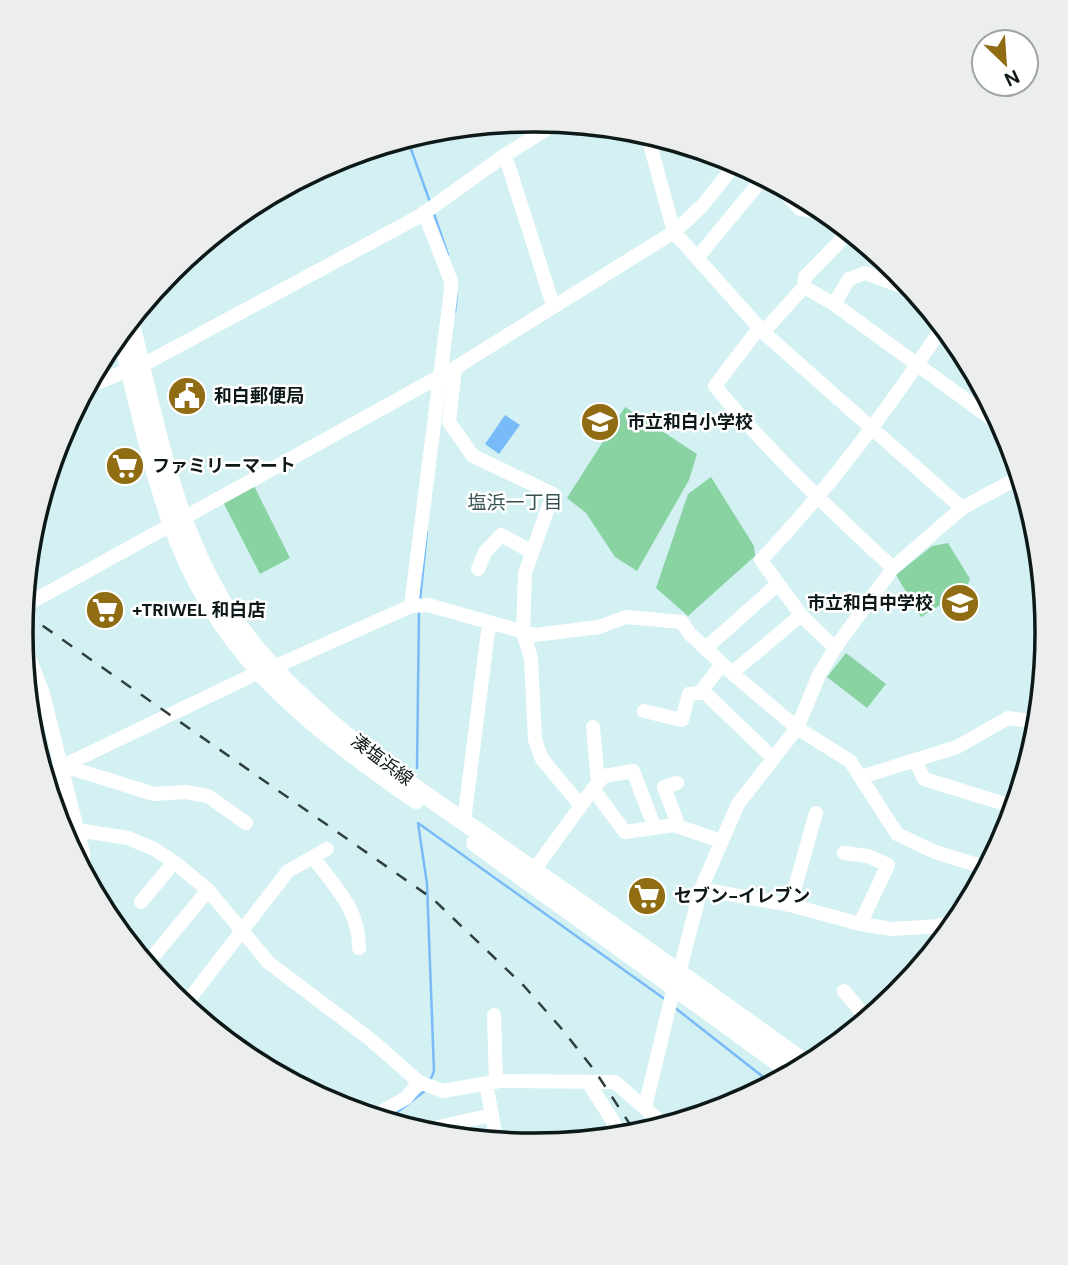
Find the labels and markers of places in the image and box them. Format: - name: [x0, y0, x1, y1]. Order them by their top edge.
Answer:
- public building icon: 和白郵便局: [166, 375, 208, 417]
- place label: 和白郵便局: [214, 384, 304, 408]
- school or university icon: 市立和白小学校: [579, 401, 621, 443]
- place label: 市立和白小学校: [627, 410, 753, 434]
- supermarket icon: ファミリーマート: [104, 445, 146, 487]
- place label: ファミリーマート: [152, 454, 296, 478]
- school or university icon: 市立和白中学校: [939, 582, 981, 624]
- supermarket icon: +TRIWEL 和白店: [84, 589, 126, 631]
- place label: 市立和白中学校: [807, 591, 933, 615]
- place label: +TRIWEL 和白店: [132, 598, 266, 622]
- supermarket icon: セブン-イレブン: [626, 875, 668, 917]
- place label: セブン-イレブン: [674, 884, 810, 908]

